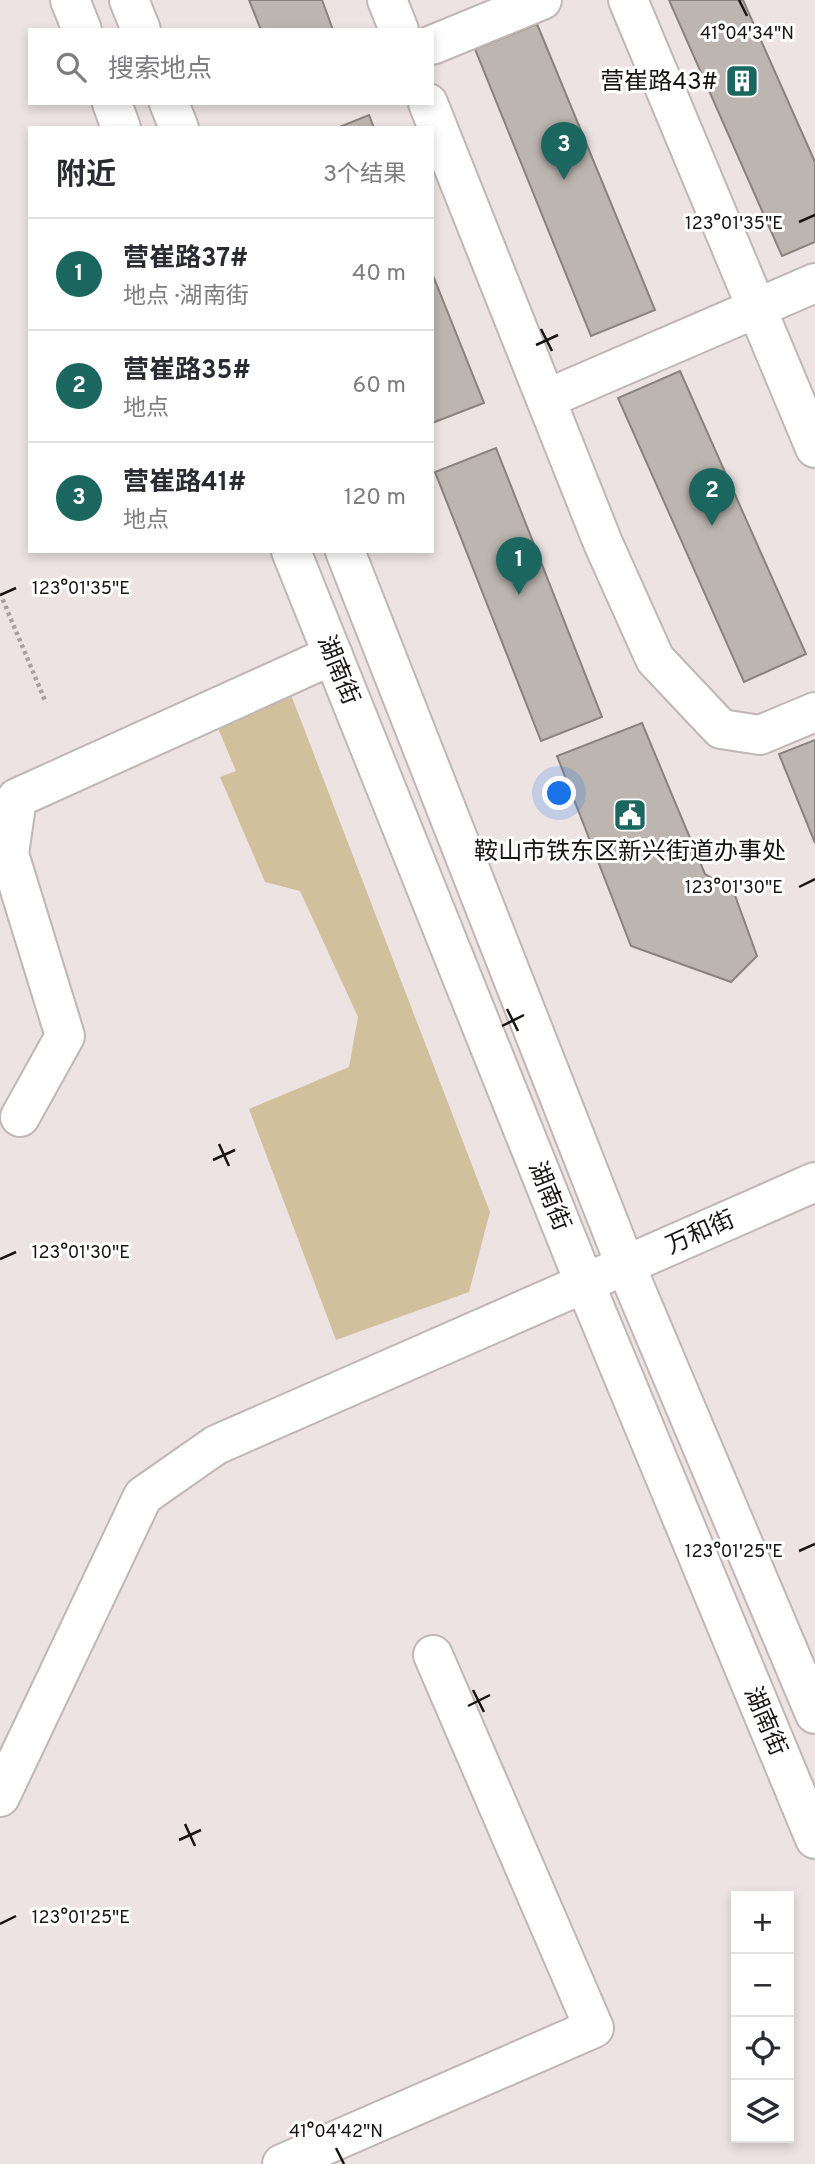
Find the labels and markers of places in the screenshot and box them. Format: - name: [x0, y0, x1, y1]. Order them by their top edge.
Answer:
- building icon: 营崔路43#: [723, 62, 761, 100]
- place label: 营崔路43#: [600, 68, 718, 98]
- pin: 3: [541, 122, 587, 180]
- pin: 2: [689, 468, 735, 526]
- pin: 1: [496, 537, 542, 595]
- public building icon: 鞍山市铁东区新兴街道办事处: [611, 796, 649, 834]
- place label: 鞍山市铁东区新兴街道办事处: [474, 838, 786, 868]

